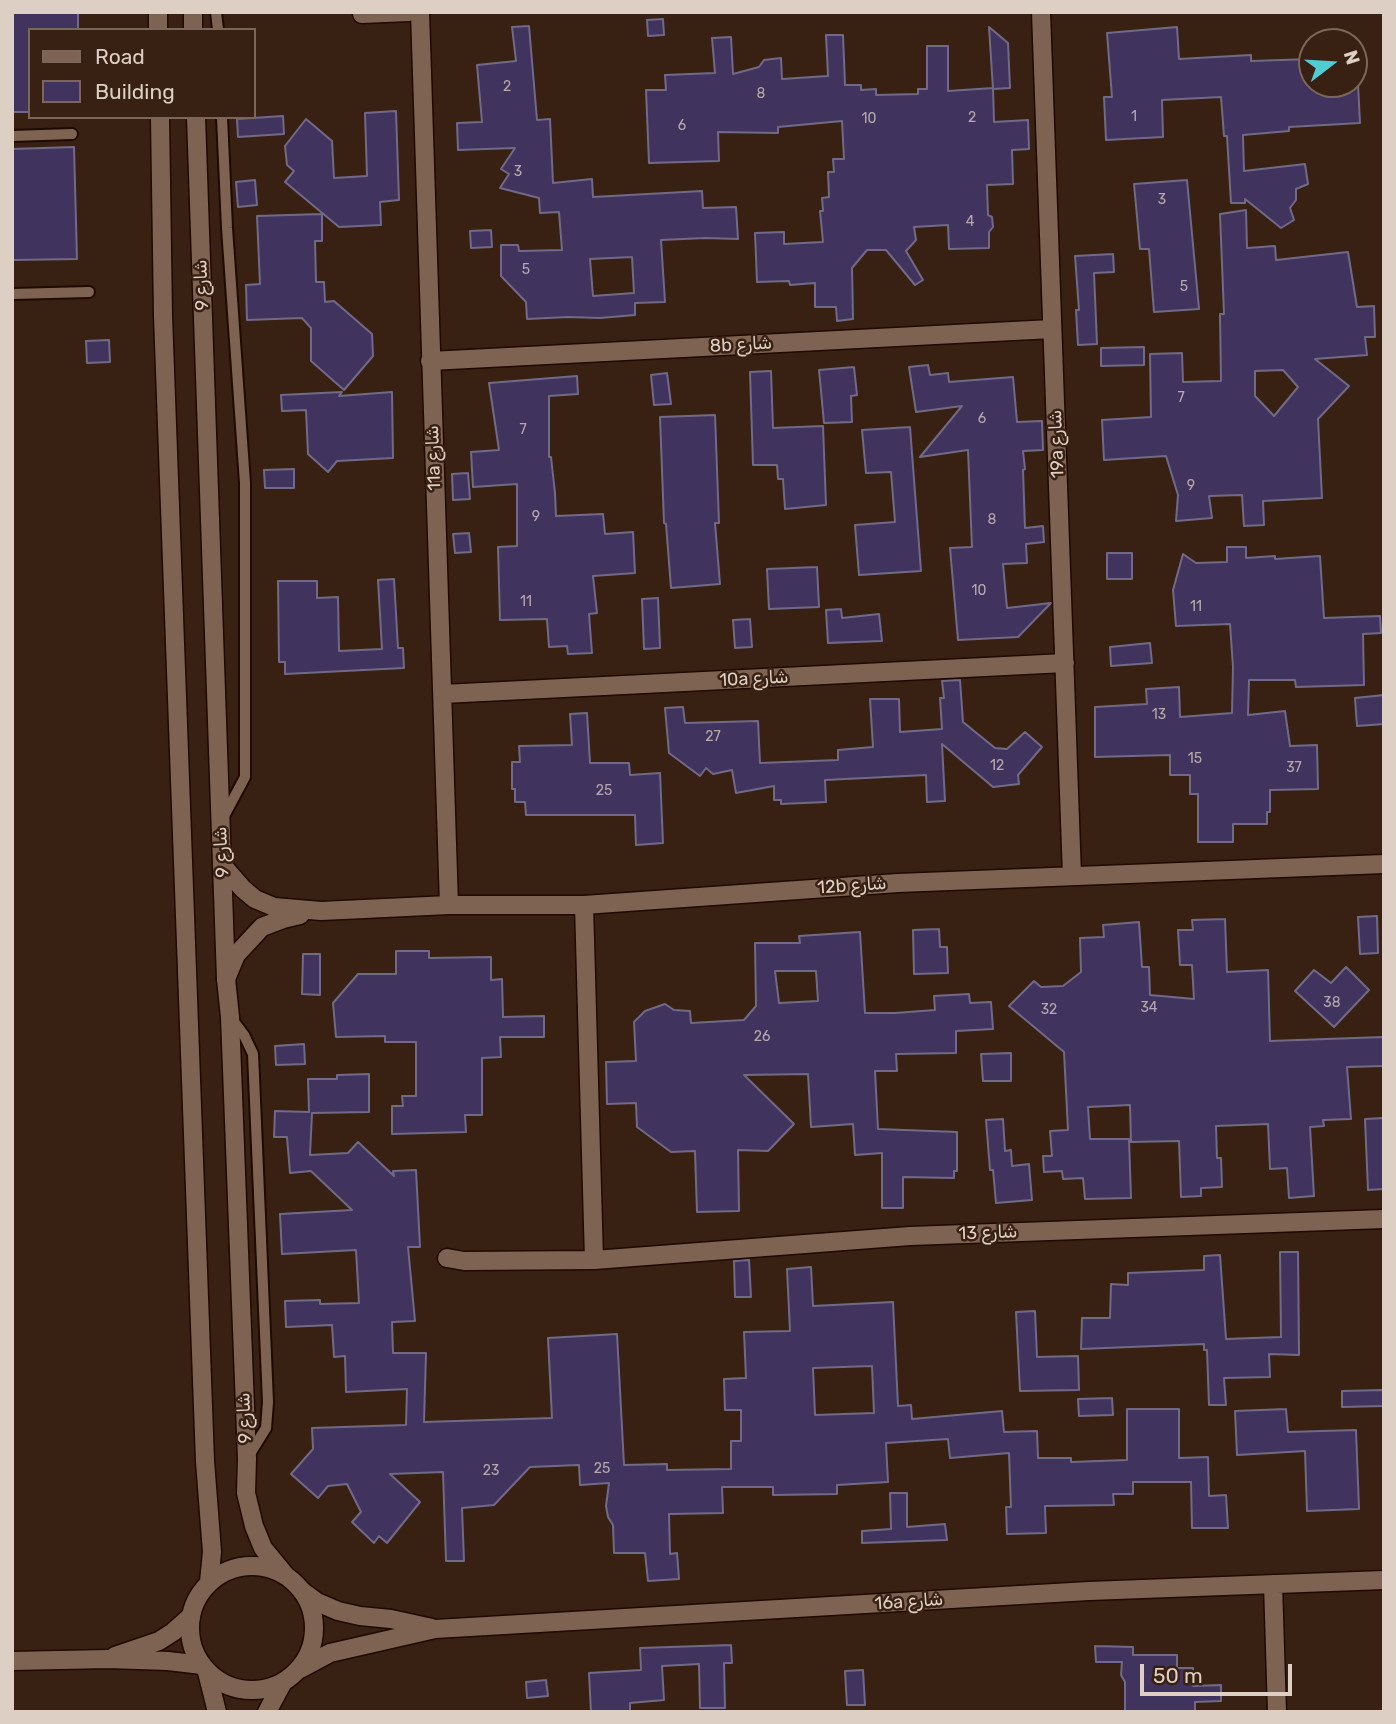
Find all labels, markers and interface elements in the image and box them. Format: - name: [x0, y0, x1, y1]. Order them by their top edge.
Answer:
- legend: [28, 28, 256, 119]
- north arrow: [1298, 28, 1368, 98]
- text: Road: [95, 44, 145, 69]
- text: N: [1339, 47, 1365, 67]
- text: Building: [95, 79, 175, 104]
- house number: 2: [503, 79, 511, 95]
- house number: 8: [757, 86, 765, 102]
- house number: 1: [1131, 109, 1137, 125]
- house number: 2: [968, 110, 976, 126]
- house number: 10: [862, 111, 876, 127]
- house number: 6: [678, 118, 686, 134]
- house number: 3: [514, 164, 522, 180]
- house number: 3: [1158, 192, 1166, 208]
- house number: 4: [966, 214, 974, 230]
- street label: شارع 9: [190, 259, 214, 311]
- house number: 5: [522, 262, 530, 278]
- house number: 5: [1180, 279, 1188, 295]
- street label: 8b شارع: [709, 333, 773, 357]
- house number: 7: [1177, 390, 1185, 406]
- street label: 19a شارع: [1045, 409, 1069, 479]
- house number: 6: [978, 411, 986, 427]
- house number: 7: [519, 422, 527, 438]
- street label: 11a شارع: [422, 425, 446, 491]
- house number: 9: [1187, 478, 1195, 494]
- house number: 9: [532, 509, 540, 525]
- house number: 8: [988, 512, 996, 528]
- house number: 10: [972, 583, 986, 599]
- house number: 11: [520, 594, 532, 610]
- house number: 11: [1190, 599, 1202, 615]
- street label: 10a شارع: [719, 666, 789, 692]
- house number: 13: [1152, 707, 1166, 723]
- house number: 27: [705, 729, 721, 745]
- house number: 15: [1188, 751, 1202, 767]
- house number: 12: [990, 758, 1004, 774]
- house number: 37: [1286, 760, 1302, 776]
- house number: 25: [596, 783, 612, 799]
- street label: شارع 9: [210, 826, 234, 878]
- street label: 12b شارع: [817, 873, 887, 899]
- house number: 38: [1323, 995, 1341, 1011]
- house number: 34: [1140, 1000, 1158, 1016]
- house number: 32: [1041, 1002, 1057, 1018]
- house number: 26: [754, 1029, 770, 1045]
- street label: شارع 13: [958, 1221, 1018, 1245]
- street label: شارع 9: [233, 1392, 257, 1444]
- house number: 25: [594, 1461, 610, 1477]
- house number: 23: [483, 1463, 499, 1479]
- street label: 16a شارع: [874, 1589, 944, 1615]
- scale bar: [1144, 1650, 1296, 1694]
- text: 50 m: [1153, 1663, 1203, 1688]

